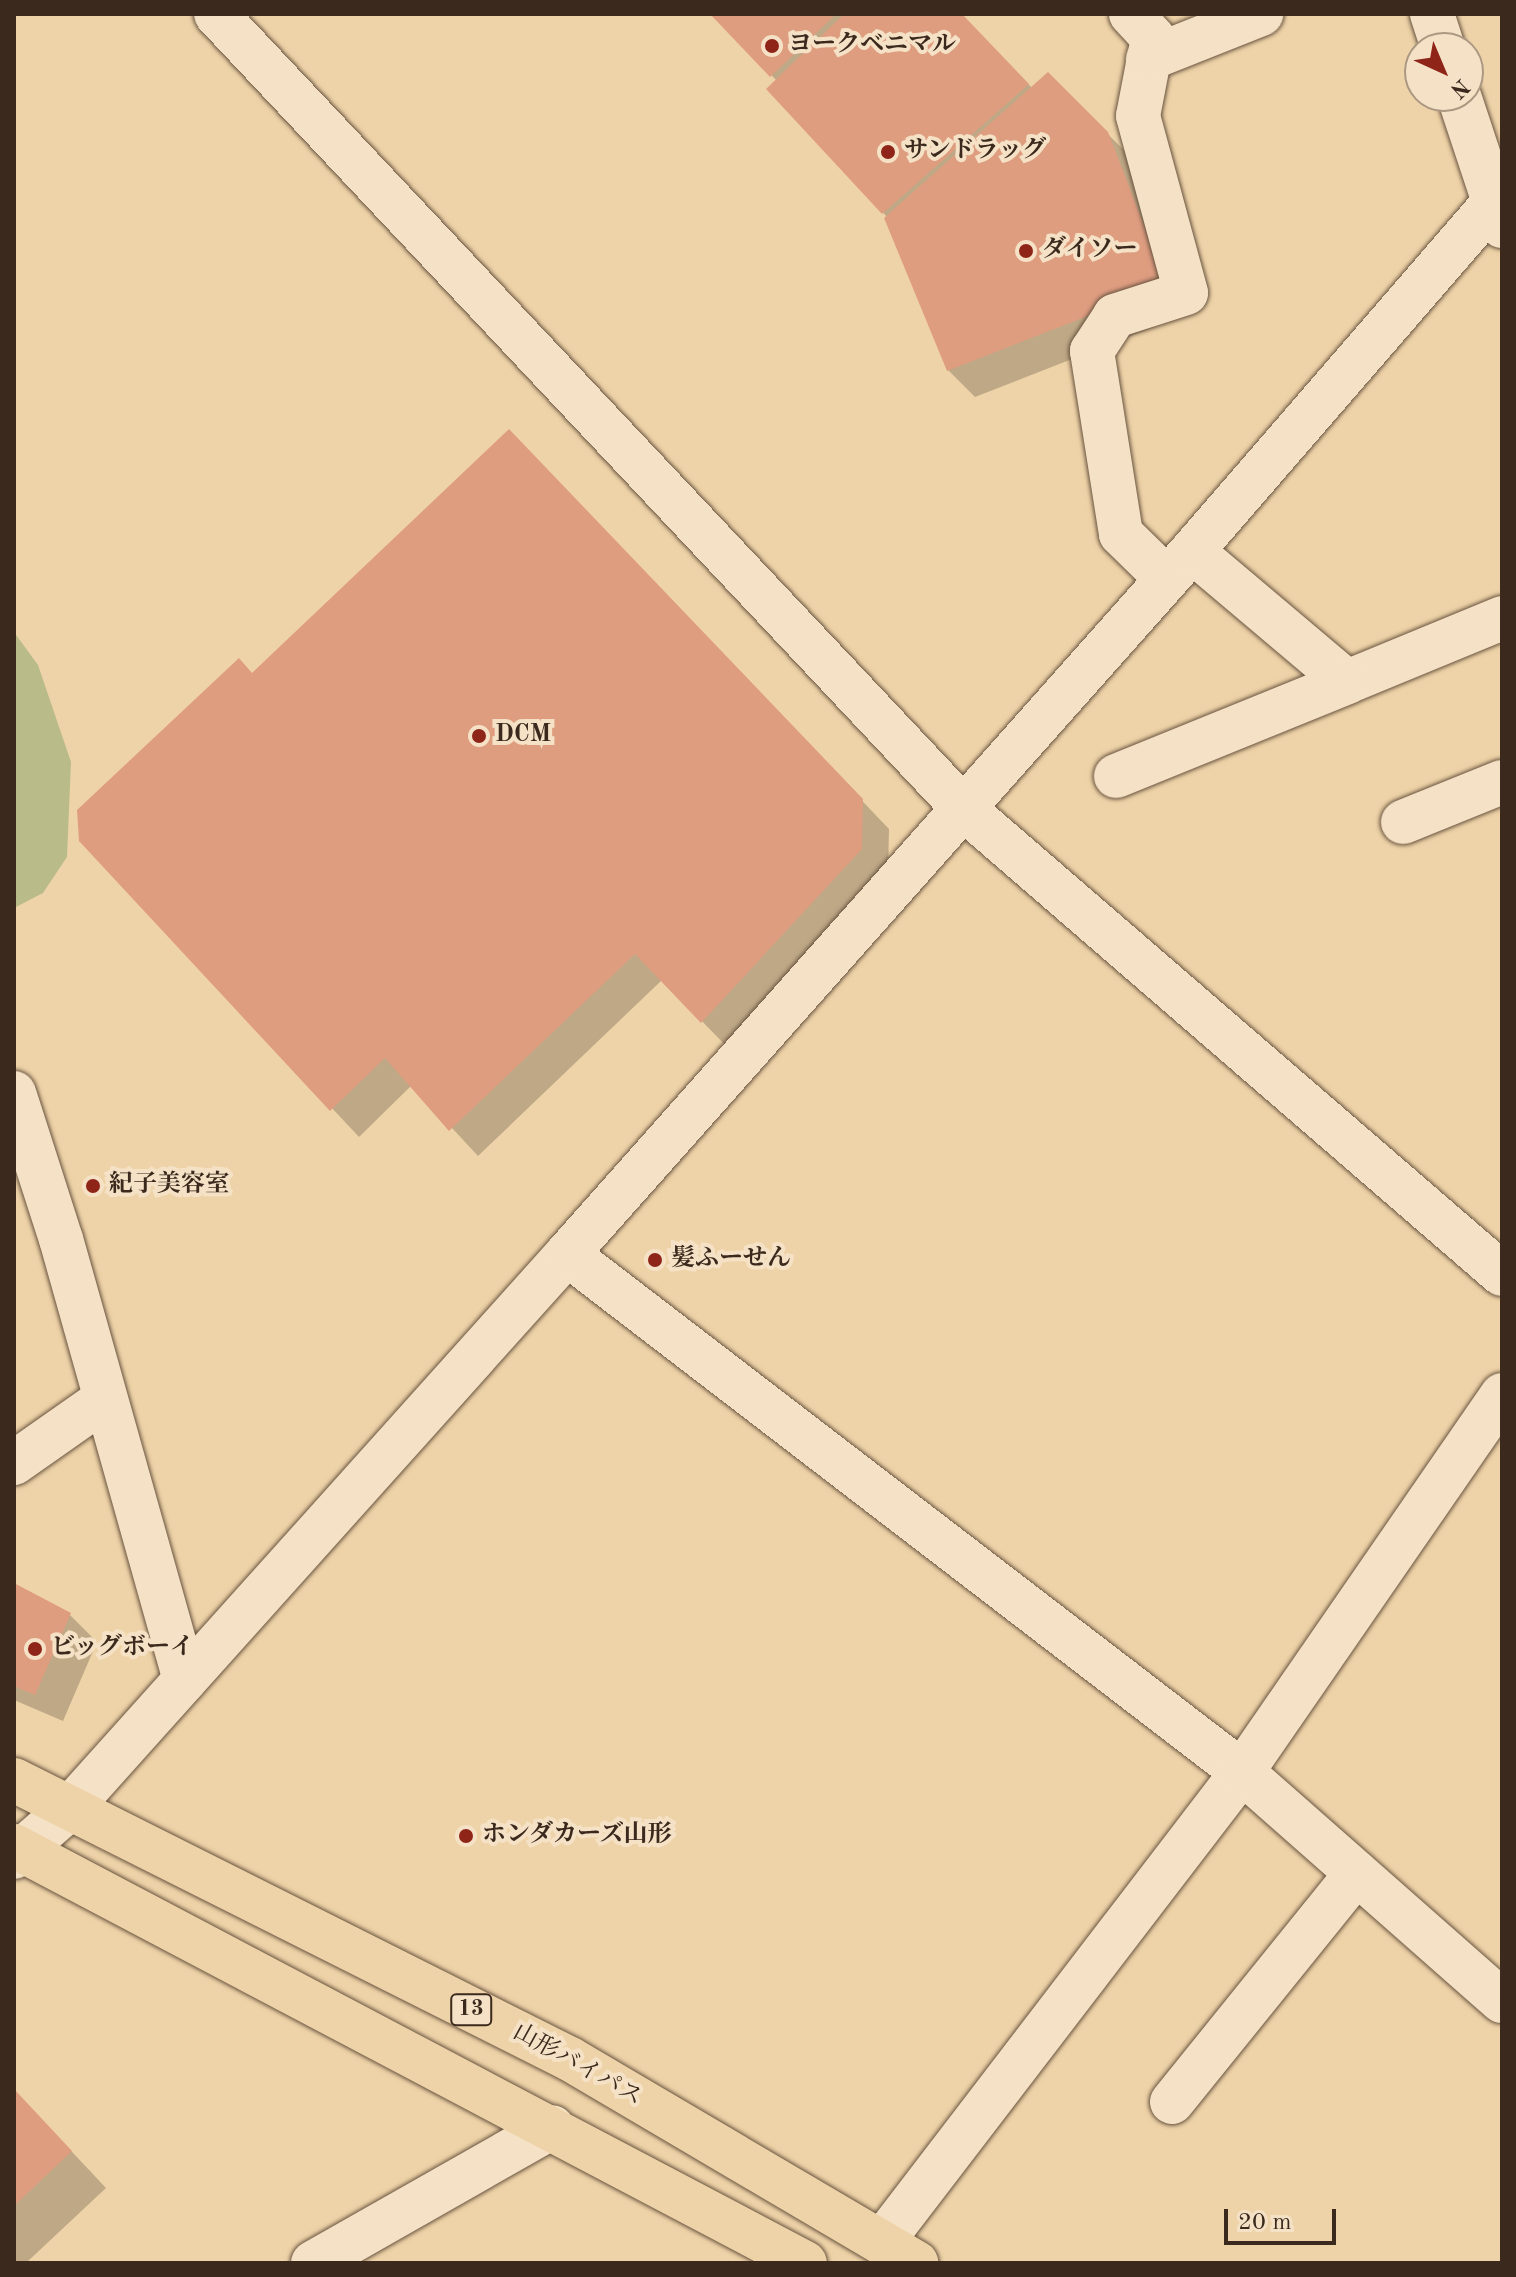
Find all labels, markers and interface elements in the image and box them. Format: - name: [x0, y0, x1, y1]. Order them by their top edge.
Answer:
- place label: ヨークベニマル: [788, 32, 956, 60]
- north arrow: [1404, 32, 1484, 112]
- marker: ヨークベニマル: [763, 37, 781, 55]
- text: N: [1446, 74, 1473, 102]
- place label: サンドラッグ: [904, 138, 1048, 166]
- marker: サンドラッグ: [879, 143, 897, 161]
- place label: ダイソー: [1042, 237, 1138, 265]
- marker: ダイソー: [1017, 242, 1035, 260]
- place label: DCM: [495, 722, 551, 750]
- marker: DCM: [470, 727, 488, 745]
- place label: 紀子美容室: [109, 1172, 229, 1200]
- marker: 紀子美容室: [84, 1177, 102, 1195]
- place label: 髪ふーせん: [671, 1246, 791, 1274]
- marker: 髪ふーせん: [646, 1251, 664, 1269]
- place label: ビッグボーイ: [51, 1635, 195, 1663]
- marker: ビッグボーイ: [26, 1640, 44, 1658]
- place label: ホンダカーズ山形: [482, 1822, 674, 1850]
- marker: ホンダカーズ山形: [457, 1827, 475, 1845]
- road number: 13: [449, 1992, 493, 2028]
- street label: 山形バイパス: [507, 2018, 647, 2114]
- scale bar: [1228, 2193, 1340, 2243]
- text: 20 m: [1238, 2211, 1292, 2235]

